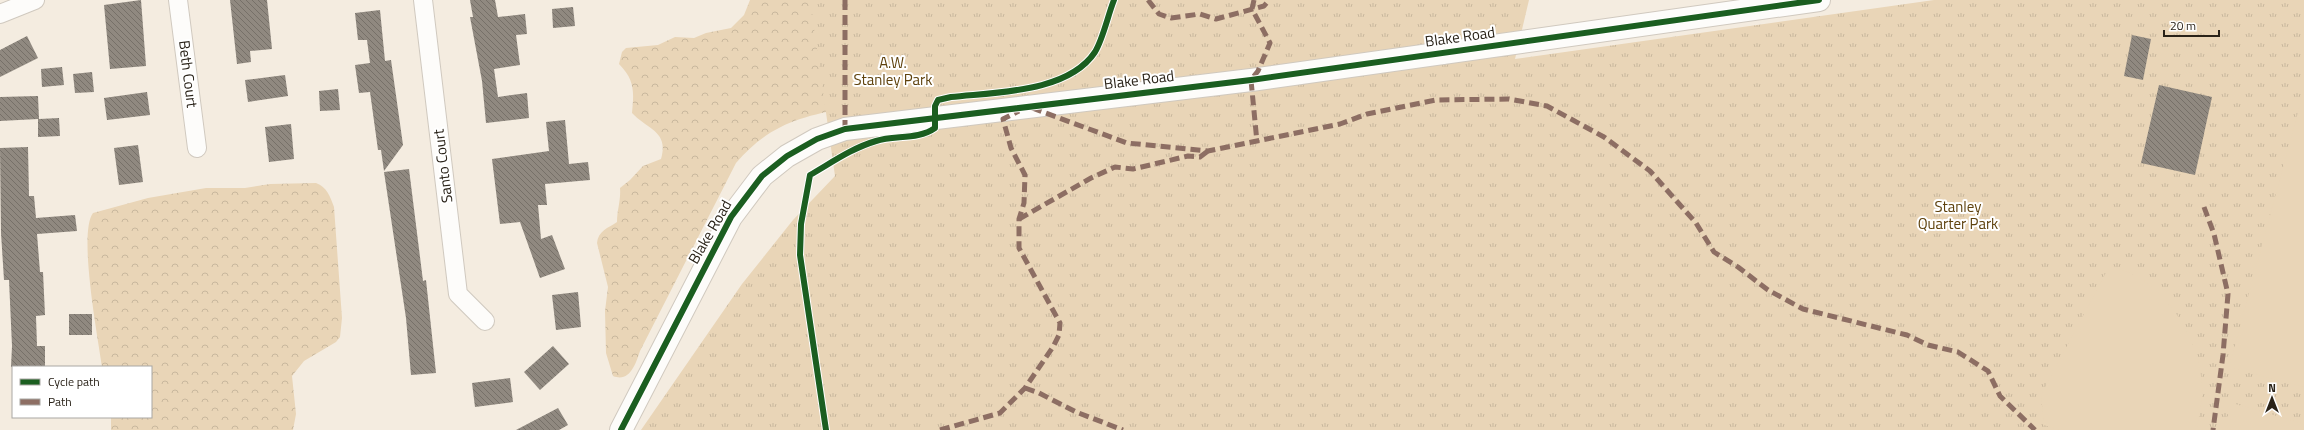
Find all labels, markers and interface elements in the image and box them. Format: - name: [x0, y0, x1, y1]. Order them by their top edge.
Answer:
- scale bar: [2164, 12, 2219, 38]
- text: 20 m: [2170, 16, 2196, 35]
- street label: Blake Road: [1423, 20, 1496, 53]
- street label: Beth Court: [173, 39, 204, 110]
- park label: A.W. Stanley Park: [854, 51, 933, 91]
- street label: Blake Road: [1103, 64, 1175, 95]
- street label: Santo Court: [426, 127, 458, 204]
- street label: Blake Road: [682, 195, 737, 268]
- park label: Stanley Quarter Park: [1918, 195, 1998, 235]
- legend: [12, 366, 152, 418]
- text: Cycle path: [48, 372, 100, 391]
- north arrow: [2252, 378, 2292, 418]
- text: N: [2268, 380, 2276, 396]
- text: Path: [48, 392, 72, 411]

